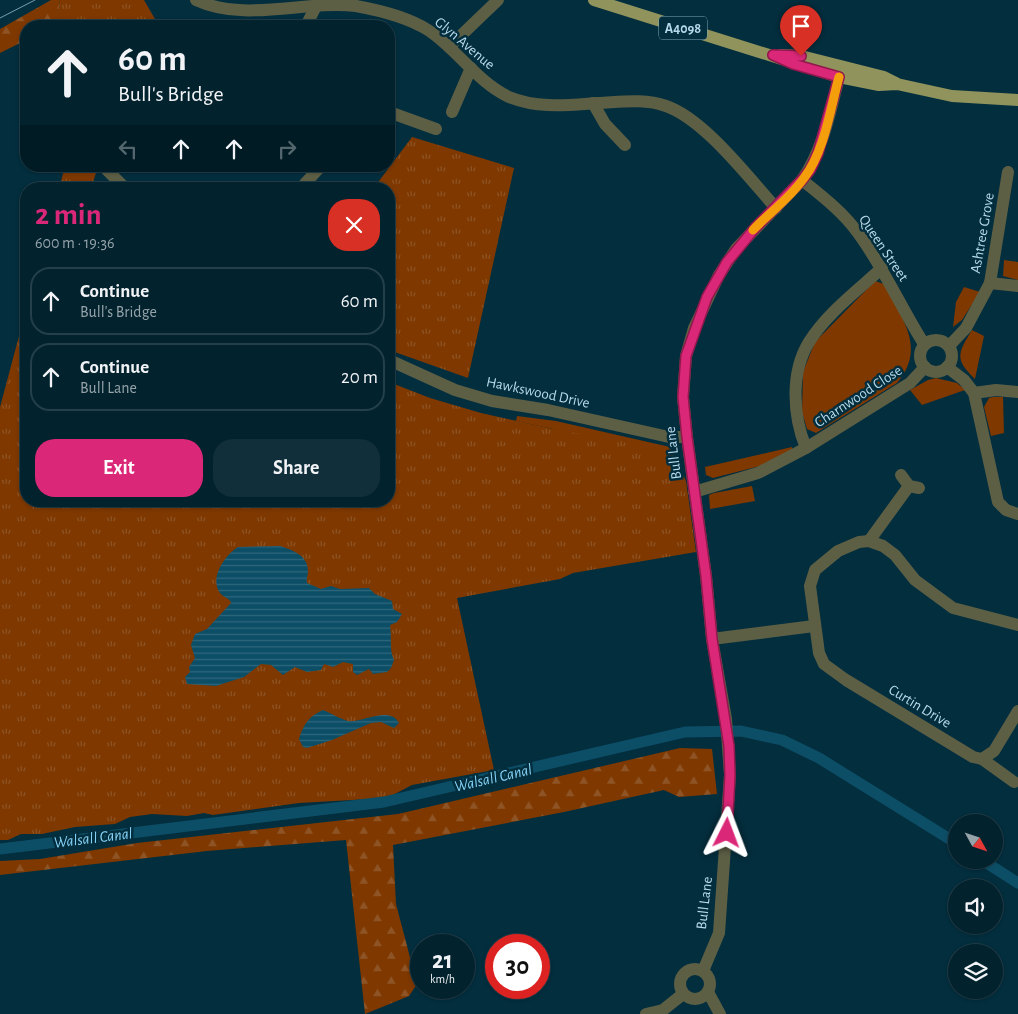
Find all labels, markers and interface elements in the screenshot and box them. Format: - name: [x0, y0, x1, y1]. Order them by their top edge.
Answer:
- pin: [780, 5, 822, 56]
- icon: arrive: [787, 12, 815, 40]
- street label: Glyn Avenue: [432, 14, 497, 73]
- road number: A4098: [659, 16, 707, 40]
- icon: ahead: [35, 40, 100, 105]
- text: 60 m: [118, 42, 187, 77]
- text: Bull's Bridge: [118, 83, 224, 105]
- icon: left: [114, 135, 142, 163]
- icon: ahead: [167, 135, 195, 163]
- icon: ahead: [220, 135, 248, 163]
- icon: right: [273, 135, 301, 163]
- street label: Ashtree Grove: [968, 191, 997, 275]
- button: close: [328, 199, 380, 251]
- text: 2 min: [35, 200, 102, 230]
- street label: Queen Street: [856, 212, 911, 284]
- text: 600 m · 19:36: [35, 235, 115, 251]
- text: Continue: [80, 282, 149, 301]
- icon: ahead: [37, 287, 65, 315]
- text: 60 m: [341, 292, 378, 311]
- text: Bull's Bridge: [80, 304, 157, 320]
- text: Continue: [80, 358, 149, 377]
- icon: ahead: [37, 363, 65, 391]
- street label: Charnwood Close: [812, 363, 905, 430]
- text: 20 m: [341, 368, 378, 387]
- street label: Hawkswood Drive: [485, 374, 591, 411]
- text: Bull Lane: [80, 380, 137, 396]
- street label: Bull Lane: [663, 426, 684, 480]
- button: Exit: [35, 439, 203, 497]
- button: Share: [213, 439, 380, 497]
- street label: Curtin Drive: [886, 682, 954, 731]
- water label: Walsall Canal: [453, 761, 534, 795]
- position arrow: [700, 806, 752, 858]
- north arrow: [948, 814, 1002, 869]
- map controls: [948, 814, 1003, 999]
- water label: Walsall Canal: [53, 825, 133, 851]
- street label: Bull Lane: [694, 876, 715, 930]
- button: sound: [948, 879, 1003, 934]
- speed limit sign: 30: [485, 934, 550, 999]
- button: layers: [948, 944, 1003, 999]
- text: 21: [432, 948, 453, 973]
- text: km/h: [430, 973, 455, 985]

